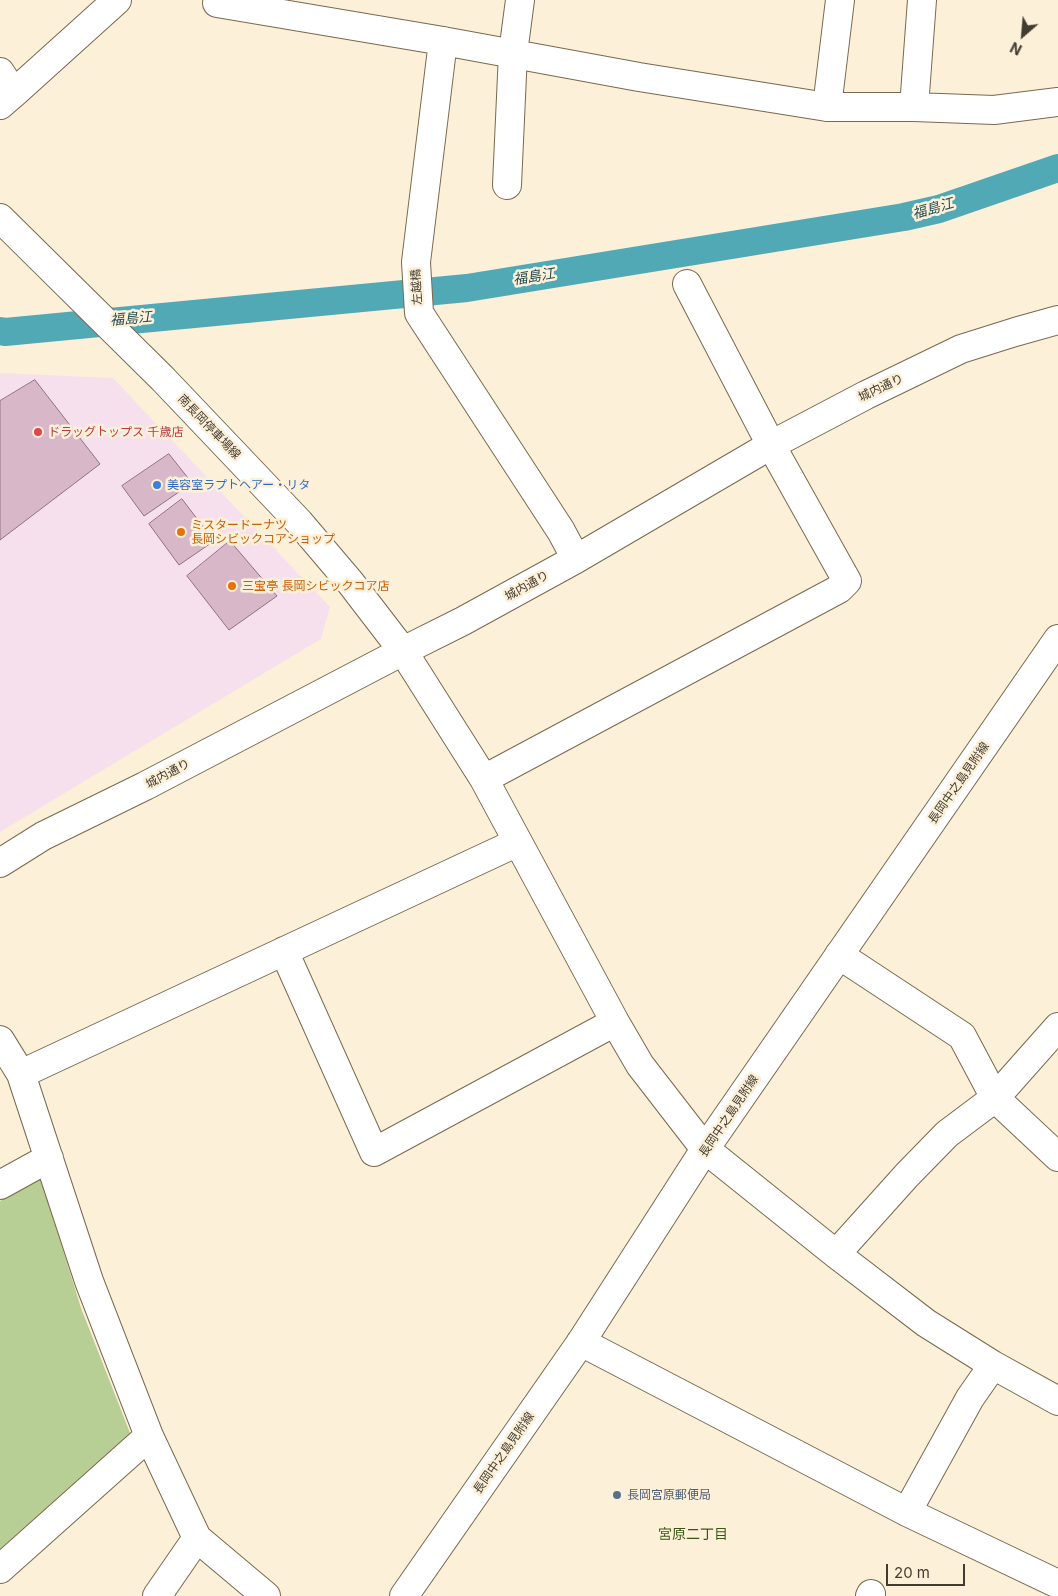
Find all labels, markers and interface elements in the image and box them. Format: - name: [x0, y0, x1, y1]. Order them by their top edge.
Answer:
- north arrow: [998, 10, 1048, 60]
- text: N: [1007, 39, 1025, 59]
- water label: 福島江: [910, 195, 956, 223]
- water label: 福島江: [512, 265, 556, 289]
- street label: 左越橋: [409, 269, 425, 305]
- water label: 福島江: [109, 309, 153, 329]
- street label: 城内通り: [856, 371, 906, 405]
- street label: 南長岡停車場線: [175, 392, 243, 462]
- place label: ドラッグトップス 千歳店: [48, 425, 183, 439]
- marker: ドラッグトップス 千歳店: [32, 426, 44, 438]
- place label: 美容室ラプトヘアー・リタ: [167, 478, 310, 492]
- marker: 美容室ラプトヘアー・リタ: [151, 479, 163, 491]
- place label: ミスタードーナツ 長岡シビックコアショップ: [191, 518, 335, 546]
- marker: ミスタードーナツ 長岡シビックコアショップ: [175, 526, 187, 538]
- street label: 城内通り: [503, 568, 551, 604]
- place label: 三宝亭 長岡シビックコア店: [242, 579, 389, 593]
- marker: 三宝亭 長岡シビックコア店: [226, 580, 238, 592]
- street label: 長岡中之島見附線: [926, 740, 992, 826]
- street label: 城内通り: [143, 756, 193, 792]
- street label: 長岡中之島見附線: [696, 1072, 762, 1160]
- street label: 長岡中之島見附線: [471, 1410, 537, 1496]
- place label: 長岡宮原郵便局: [627, 1488, 711, 1502]
- marker: 長岡宮原郵便局: [611, 1489, 623, 1501]
- district label: 宮原二丁目: [658, 1527, 728, 1543]
- scale bar: [888, 1554, 967, 1586]
- text: 20 m: [894, 1563, 930, 1582]

